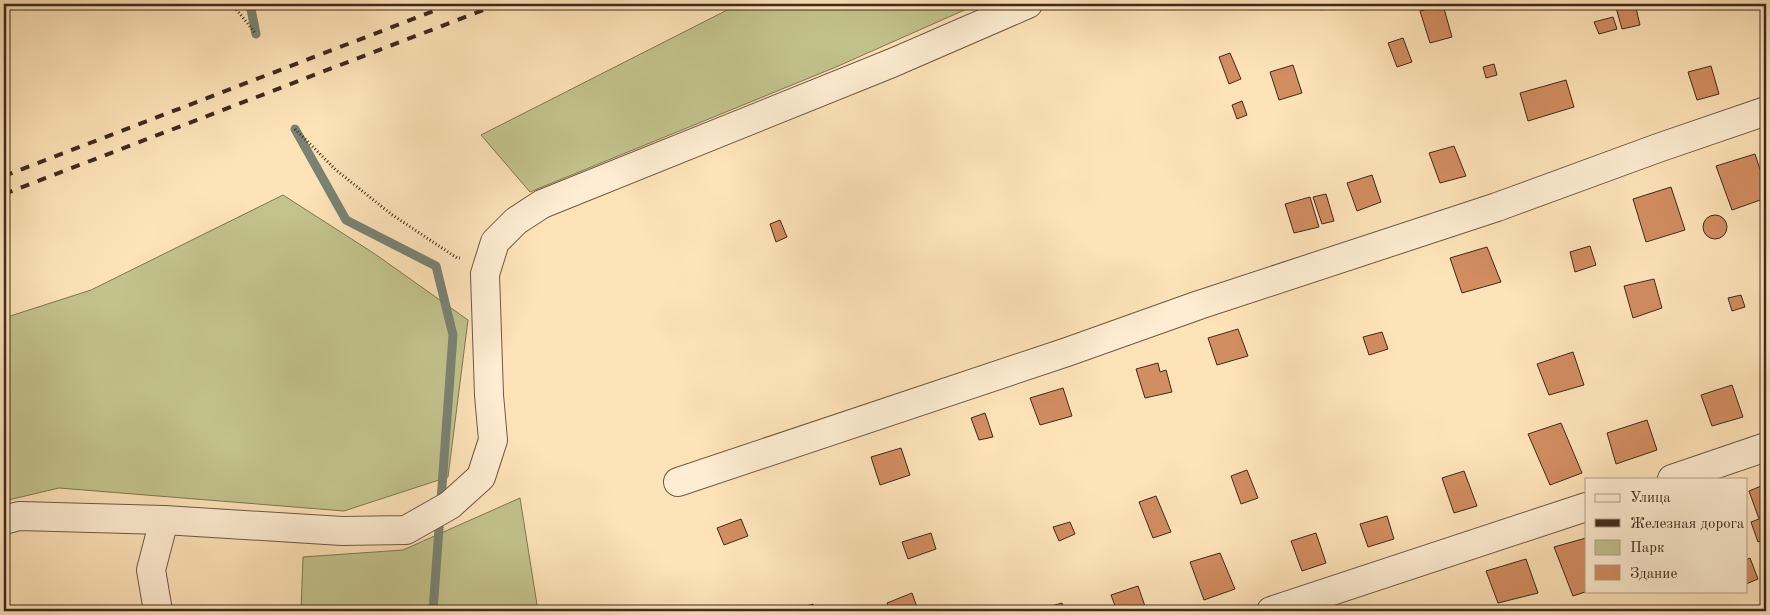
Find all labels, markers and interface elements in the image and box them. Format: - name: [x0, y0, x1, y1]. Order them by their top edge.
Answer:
- legend: [1585, 478, 1748, 592]
- text: Улица: [1630, 491, 1671, 506]
- text: Железная дорога: [1630, 517, 1745, 532]
- text: Парк: [1630, 541, 1665, 556]
- text: Здание: [1630, 567, 1677, 582]

